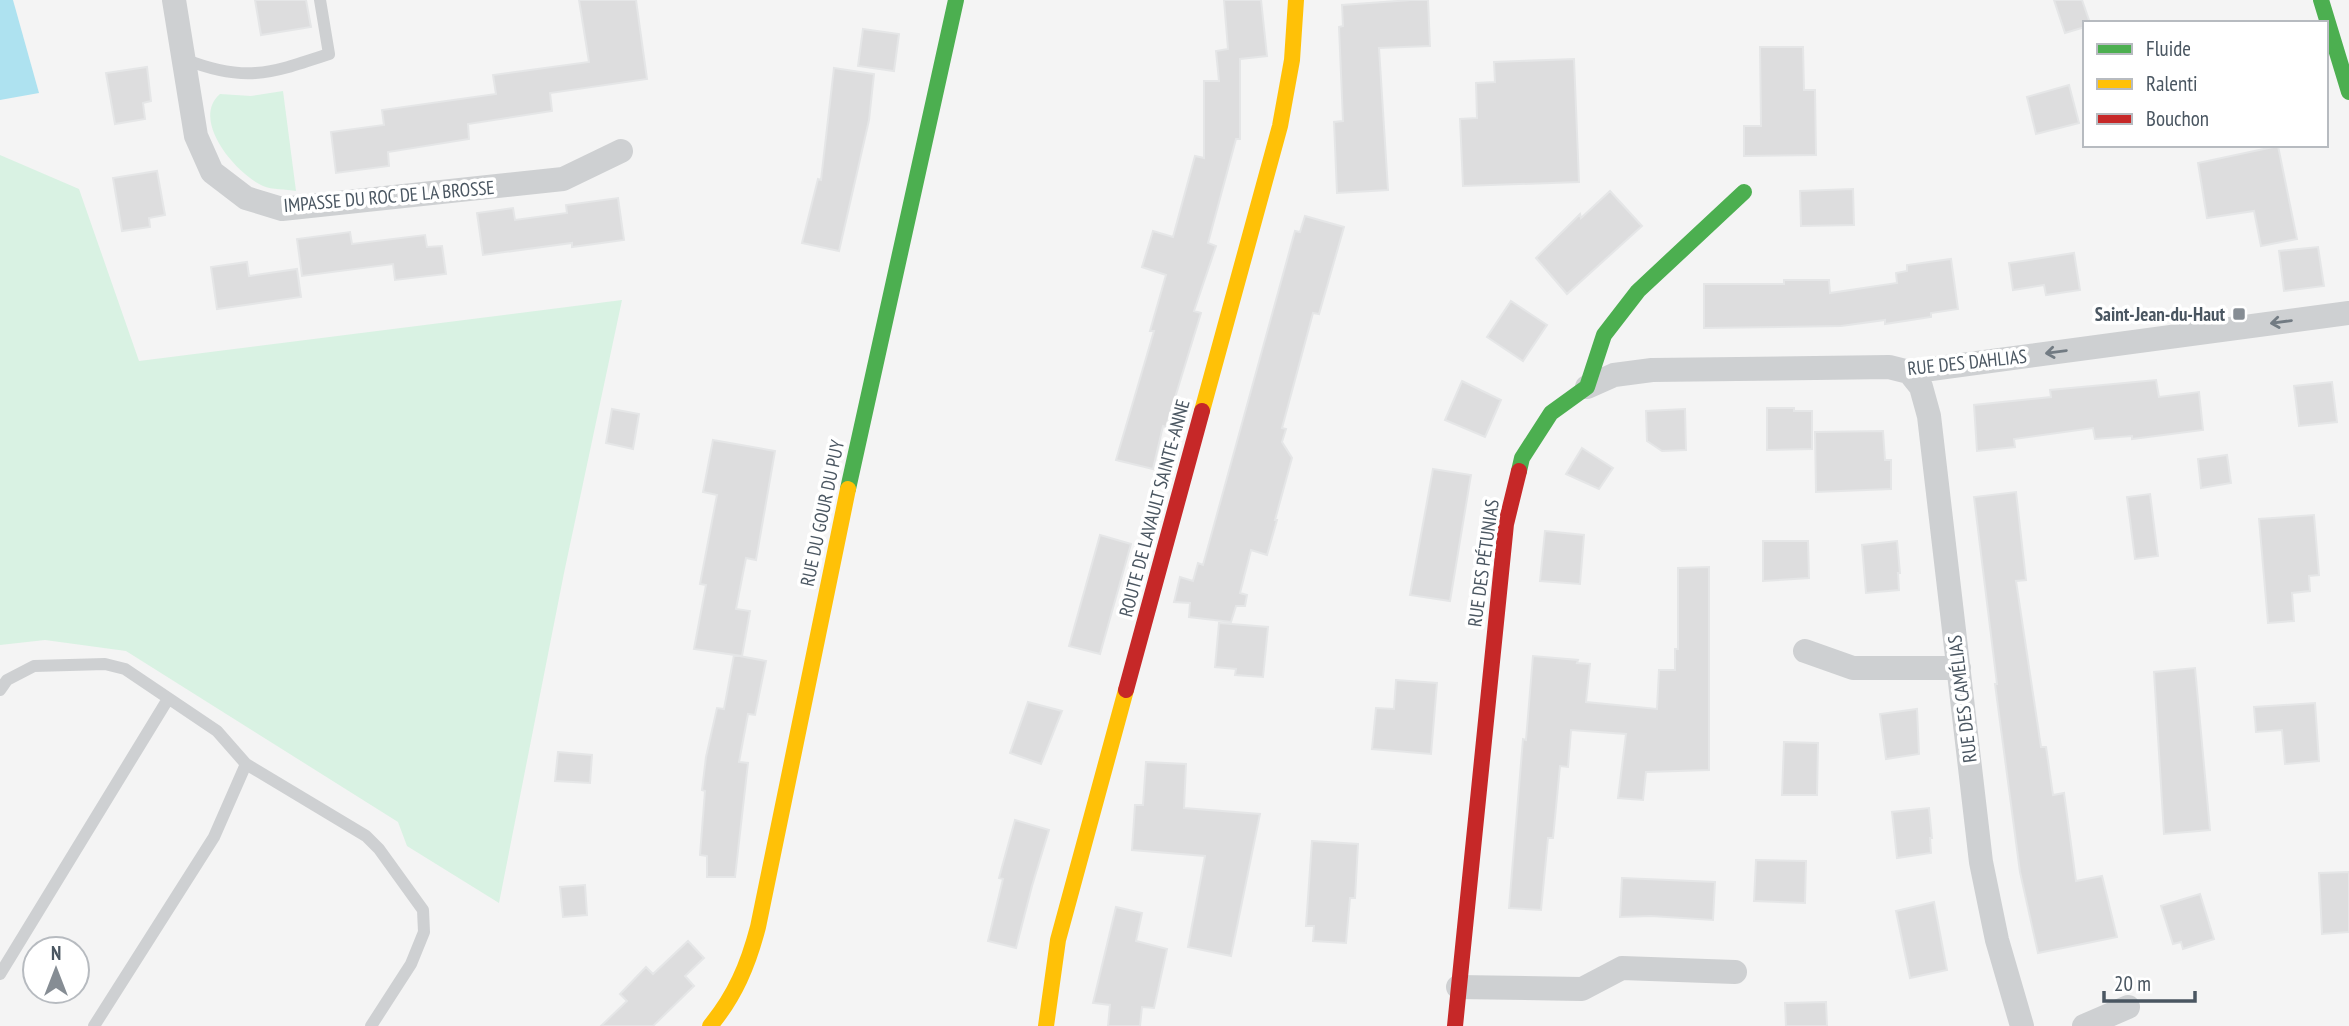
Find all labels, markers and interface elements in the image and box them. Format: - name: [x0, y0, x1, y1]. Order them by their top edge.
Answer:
- legend: [2083, 21, 2328, 147]
- text: Fluide: [2146, 35, 2191, 62]
- text: Ralenti: [2146, 70, 2198, 97]
- text: Bouchon: [2146, 105, 2209, 132]
- street label: IMPASSE DU ROC DE LA BROSSE: [283, 175, 495, 217]
- place label: Saint-Jean-du-Haut: [2095, 302, 2225, 326]
- marker: Saint-Jean-du-Haut: [2231, 306, 2247, 322]
- one-way arrow: [2270, 315, 2293, 328]
- street label: RUE DES DAHLIAS: [1906, 344, 2028, 380]
- one-way arrow: [2045, 345, 2068, 358]
- street label: ROUTE DE LAVAULT SAINTE-ANNE: [1113, 397, 1195, 619]
- street label: RUE DU GOUR DU PUY: [795, 437, 849, 588]
- street label: RUE DES PÉTUNIAS: [1462, 498, 1504, 628]
- street label: RUE DES CAMÉLIAS: [1942, 634, 1982, 764]
- north arrow: [21, 935, 91, 1005]
- text: N: [51, 941, 61, 965]
- scale bar: [2104, 960, 2195, 1004]
- text: 20 m: [2114, 970, 2151, 997]

